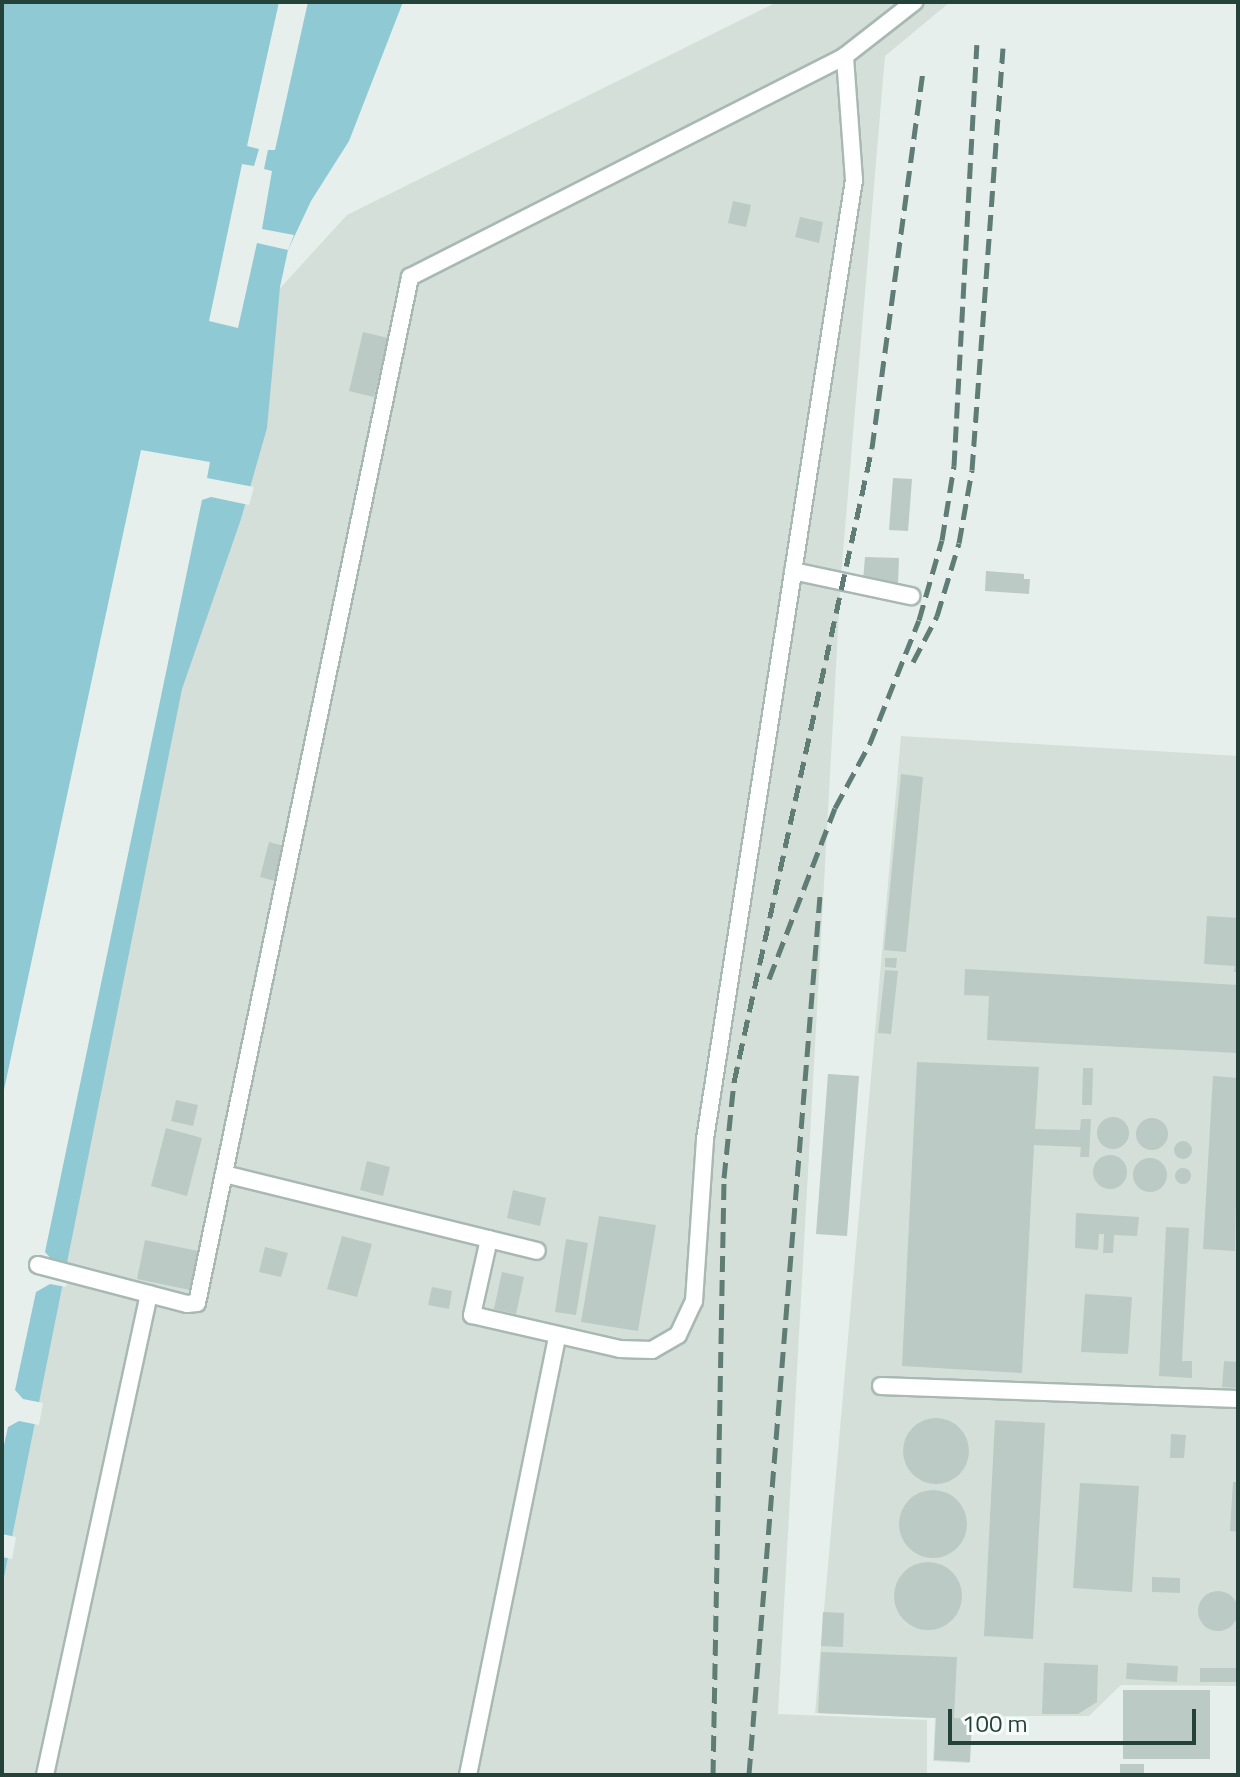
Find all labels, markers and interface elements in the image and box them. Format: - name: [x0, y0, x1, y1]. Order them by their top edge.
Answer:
- scale bar: [952, 1693, 1200, 1743]
- text: 100 m: [962, 1705, 1028, 1741]

